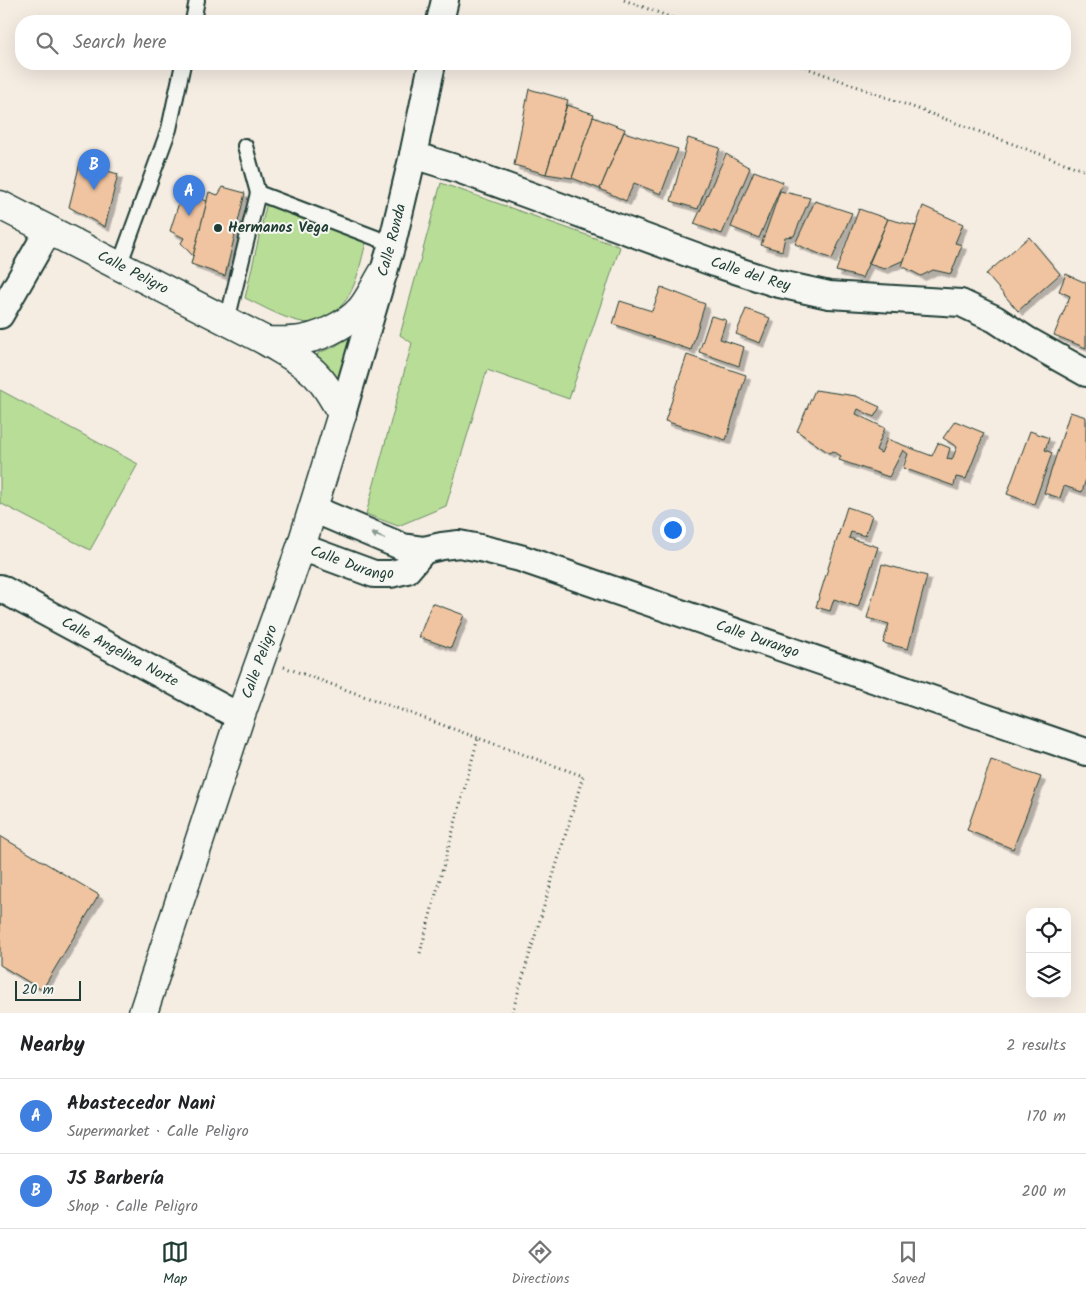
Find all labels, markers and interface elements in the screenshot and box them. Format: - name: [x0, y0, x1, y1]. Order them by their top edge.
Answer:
- search box: [15, 15, 1071, 70]
- text: Search here: [73, 28, 167, 58]
- icon: search: [33, 29, 61, 57]
- pin: B: [78, 149, 110, 190]
- pin: A: [173, 175, 205, 216]
- street label: Calle Ronda: [371, 201, 413, 279]
- place label: Hermanos Vega: [228, 216, 329, 240]
- marker: Hermanos Vega: [212, 222, 224, 234]
- street label: Calle Peligro: [93, 245, 173, 301]
- street label: Calle del Rey: [707, 250, 794, 298]
- your location: [660, 517, 686, 543]
- one-way arrow: [371, 532, 385, 540]
- street label: Calle Durango: [307, 539, 394, 586]
- street label: Calle Angelina Norte: [57, 611, 183, 694]
- street label: Calle Durango: [712, 614, 803, 665]
- street label: Calle Peligro: [236, 621, 285, 702]
- map controls: [1026, 908, 1071, 998]
- button: locate: [1026, 908, 1071, 953]
- button: layers: [1026, 953, 1071, 998]
- scale bar: [15, 978, 81, 1001]
- text: 20 m: [22, 979, 54, 1001]
- text: Nearby: [20, 1029, 85, 1062]
- text: 2 results: [1006, 1033, 1066, 1058]
- text: Abastecedor Nani: [67, 1089, 215, 1119]
- text: A: [31, 1104, 41, 1129]
- text: 170 m: [1026, 1104, 1066, 1129]
- text: Supermarket · Calle Peligro: [67, 1119, 249, 1144]
- text: JS Barbería: [67, 1164, 164, 1194]
- text: B: [31, 1179, 41, 1204]
- text: 200 m: [1022, 1179, 1066, 1204]
- text: Shop · Calle Peligro: [67, 1194, 198, 1219]
- tab: Map: [161, 1238, 189, 1290]
- tab: Directions: [511, 1238, 569, 1290]
- tab: Saved: [892, 1238, 925, 1290]

